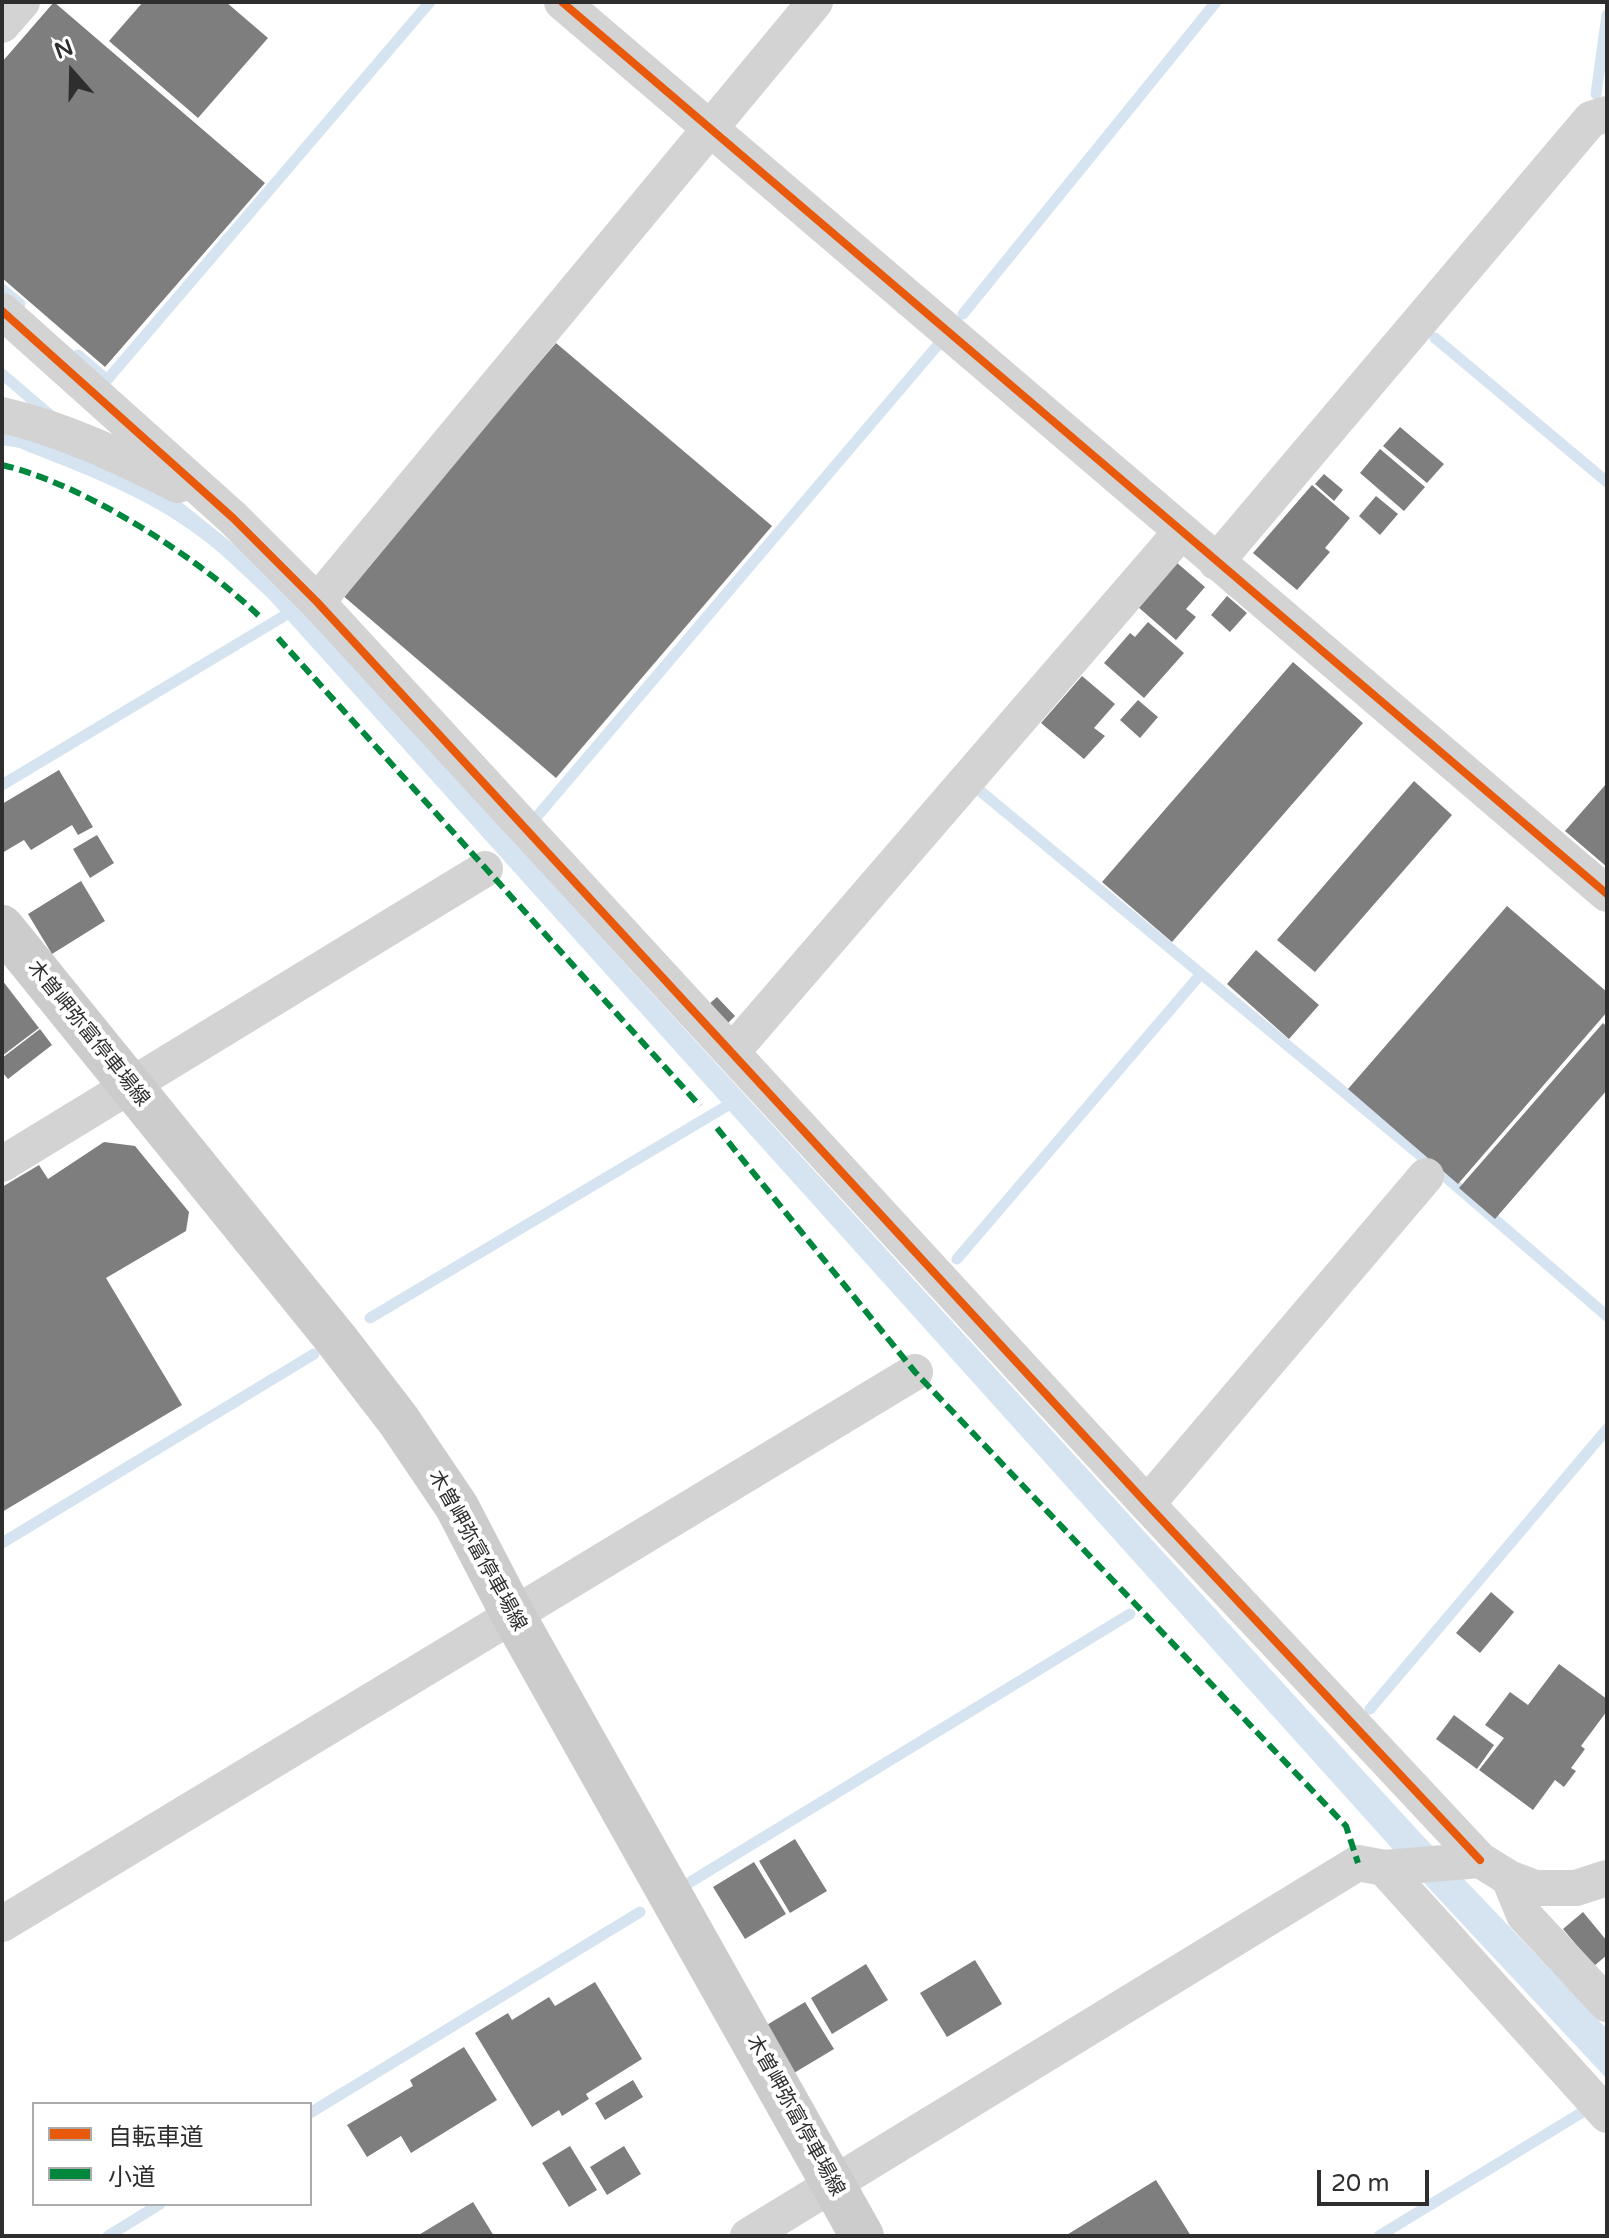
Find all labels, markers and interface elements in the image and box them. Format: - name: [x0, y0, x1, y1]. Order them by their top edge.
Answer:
- north arrow: [32, 32, 112, 112]
- text: N: [51, 34, 77, 65]
- street label: 木曽岬弥富停車場線: [22, 957, 154, 1111]
- street label: 木曽岬弥富停車場線: [423, 1466, 531, 1636]
- street label: 木曽岬弥富停車場線: [741, 2031, 849, 2201]
- legend: [32, 2102, 312, 2206]
- text: 自転車道: [108, 2123, 204, 2152]
- scale bar: [1321, 2154, 1433, 2204]
- text: 小道: [108, 2163, 156, 2192]
- text: 20 m: [1331, 2169, 1389, 2198]

